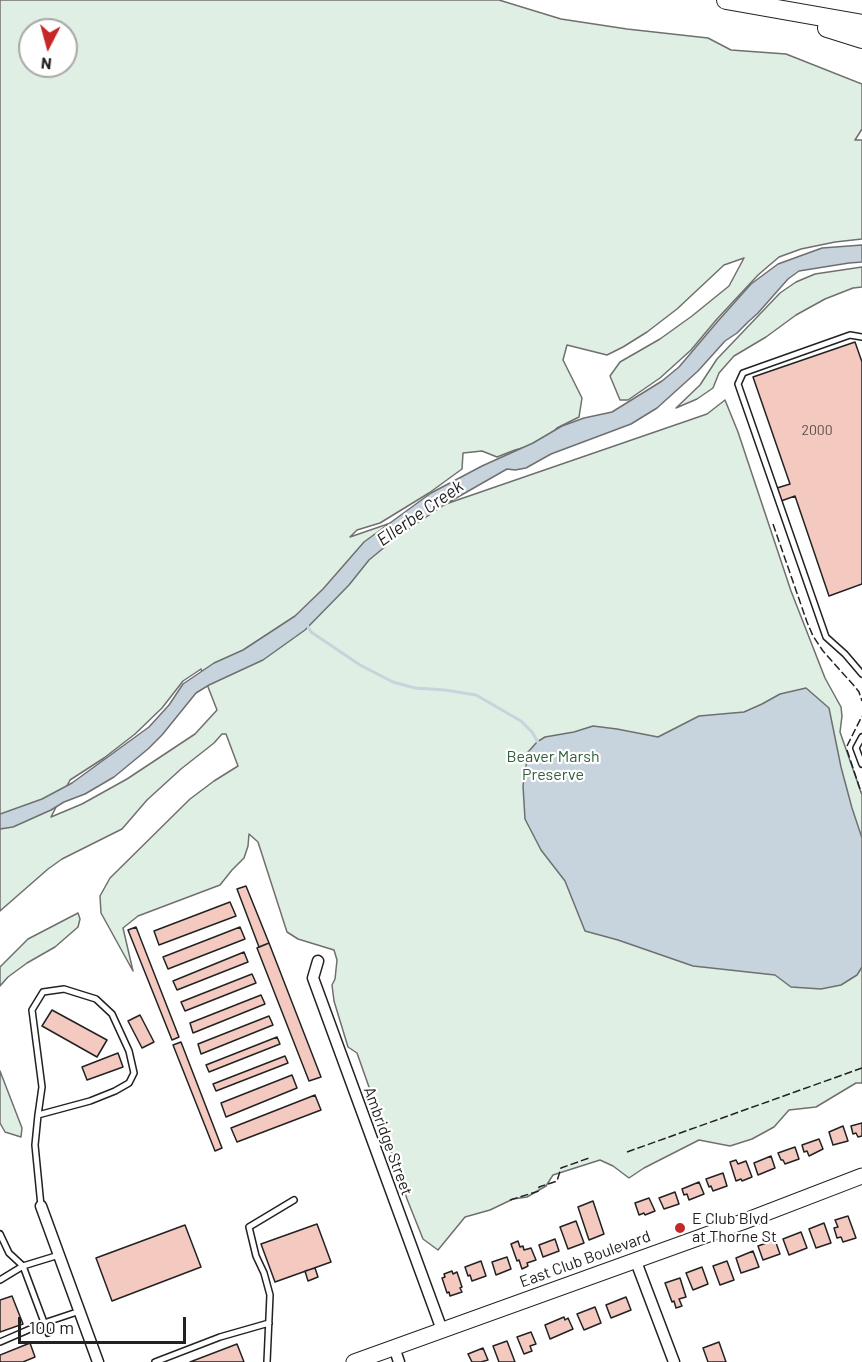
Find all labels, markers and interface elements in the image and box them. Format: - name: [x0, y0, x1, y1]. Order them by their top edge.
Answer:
- north arrow: [18, 18, 78, 78]
- text: N: [40, 54, 53, 74]
- house number: 2000: [801, 422, 833, 438]
- water label: Ellerbe Creek: [373, 475, 467, 551]
- park label: Beaver Marsh Preserve: [506, 747, 600, 785]
- street label: Ambridge Street: [359, 1084, 417, 1198]
- place label: E Club Blvd at Thorne St: [692, 1209, 777, 1247]
- marker: E Club Blvd at Thorne St: [673, 1221, 687, 1235]
- street label: East Club Boulevard: [517, 1226, 653, 1292]
- scale bar: [21, 1305, 189, 1343]
- text: 100 m: [29, 1316, 74, 1338]

